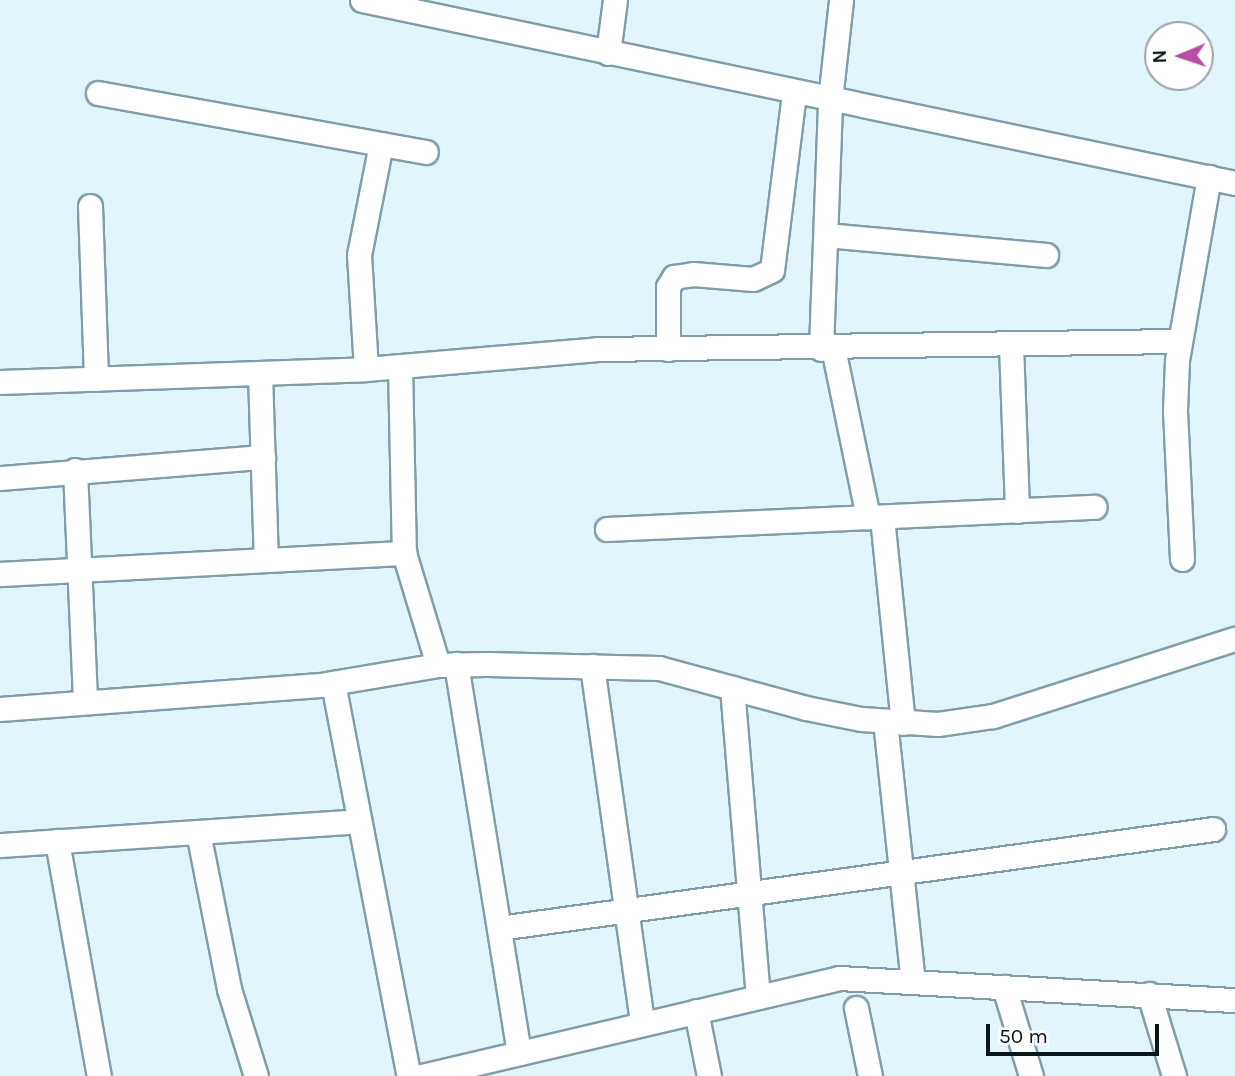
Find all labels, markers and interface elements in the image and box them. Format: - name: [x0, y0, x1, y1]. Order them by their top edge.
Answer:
- north arrow: [1144, 21, 1214, 91]
- text: N: [1149, 49, 1171, 64]
- scale bar: [990, 1010, 1163, 1054]
- text: 50 m: [999, 1024, 1048, 1048]

